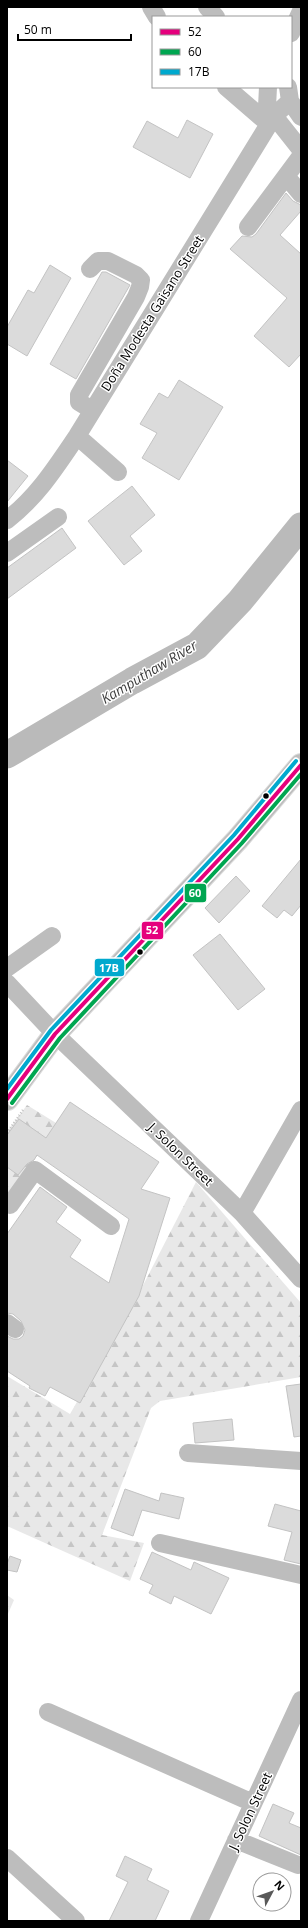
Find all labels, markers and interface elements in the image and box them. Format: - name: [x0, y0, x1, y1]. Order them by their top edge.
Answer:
- scale bar: [18, 16, 131, 42]
- legend: [152, 16, 292, 88]
- text: 50 m: [24, 21, 52, 38]
- text: 52: [188, 23, 202, 40]
- text: 60: [188, 43, 202, 60]
- text: 17B: [188, 63, 210, 80]
- street label: Doña Modesta Gaisano Street: [96, 231, 208, 394]
- water label: Kamputhaw River: [97, 635, 201, 708]
- unlabelled marker: [261, 791, 271, 801]
- line badge: 60: [184, 883, 207, 903]
- text: 60: [189, 885, 201, 900]
- line badge: 52: [141, 921, 164, 940]
- text: 52: [146, 922, 158, 937]
- unlabelled marker: [135, 947, 145, 957]
- line badge: 17B: [94, 958, 125, 977]
- text: 17B: [99, 960, 119, 975]
- street label: J. Solon Street: [143, 1117, 218, 1190]
- street label: J. Solon Street: [223, 1769, 276, 1855]
- north arrow: [252, 1872, 292, 1912]
- text: N: [271, 1877, 289, 1893]

